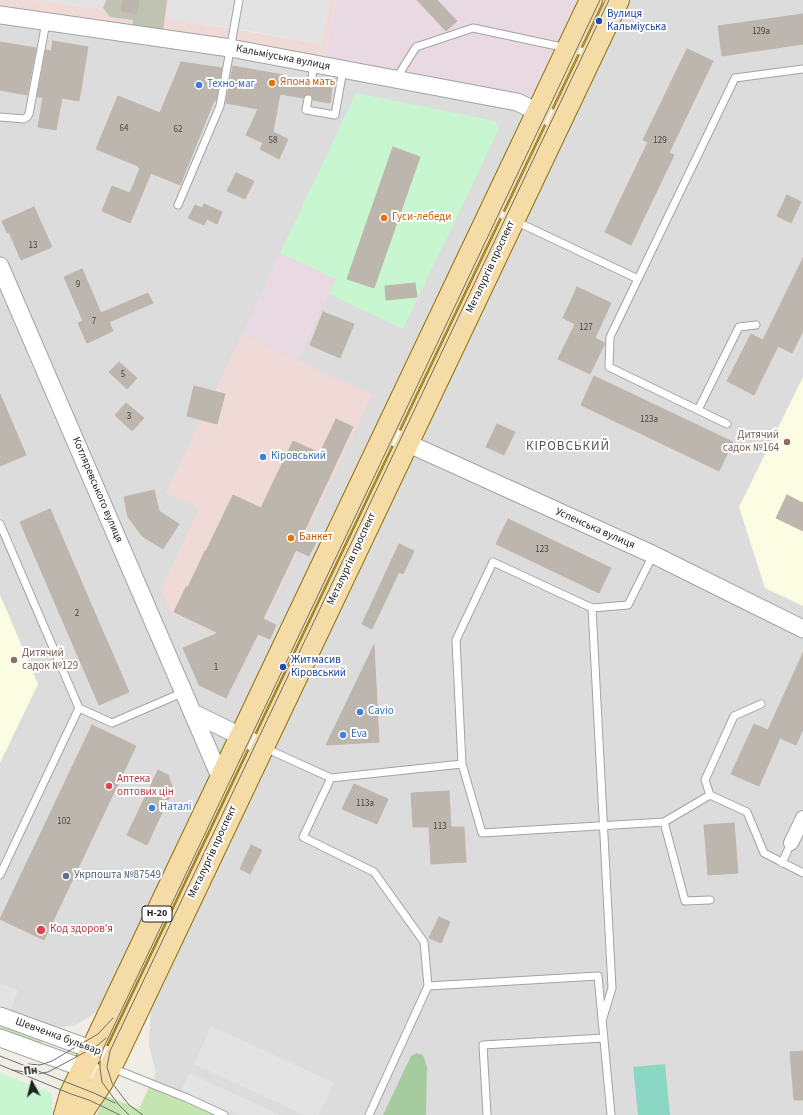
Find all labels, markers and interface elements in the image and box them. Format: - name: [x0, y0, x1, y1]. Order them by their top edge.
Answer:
- place label: Вулиця Кальміуська: [607, 8, 666, 34]
- marker: Вулиця Кальміуська: [594, 16, 604, 26]
- house number: 129а: [752, 27, 770, 37]
- street label: Кальміуська вулиця: [235, 42, 331, 74]
- place label: Япона мать: [280, 76, 335, 90]
- place label: Техно-маг: [207, 78, 255, 92]
- marker: Япона мать: [267, 78, 277, 88]
- marker: Техно-маг: [194, 80, 204, 90]
- house number: 64: [120, 124, 128, 134]
- house number: 62: [174, 125, 182, 135]
- house number: 58: [269, 136, 277, 146]
- house number: 129: [653, 136, 667, 146]
- place label: Гуси-лебеди: [392, 211, 451, 225]
- marker: Гуси-лебеди: [379, 213, 389, 223]
- street label: Металургів проспект: [464, 219, 518, 315]
- house number: 13: [29, 241, 37, 251]
- house number: 9: [76, 280, 80, 290]
- house number: 7: [92, 317, 96, 327]
- house number: 127: [579, 323, 593, 333]
- house number: 5: [121, 370, 125, 380]
- house number: 3: [127, 412, 131, 422]
- house number: 123а: [640, 415, 658, 425]
- place label: Дитячий садок №164: [723, 429, 779, 455]
- street label: Котляревського вулиця: [69, 435, 125, 545]
- marker: Дитячий садок №164: [782, 437, 792, 447]
- district label: КІРОВСЬКИЙ: [526, 439, 610, 455]
- place label: Кіровський: [271, 450, 326, 464]
- marker: Кіровський: [258, 452, 268, 462]
- street label: Успенська вулиця: [553, 505, 637, 553]
- street label: Металургів проспект: [325, 511, 379, 607]
- place label: Банкет: [299, 531, 333, 545]
- marker: Банкет: [286, 533, 296, 543]
- house number: 123: [535, 545, 549, 555]
- house number: 2: [75, 609, 79, 619]
- place label: Дитячий садок №129: [22, 647, 78, 673]
- place label: Житмасив Кіровський: [291, 654, 346, 680]
- marker: Дитячий садок №129: [9, 655, 19, 665]
- marker: Житмасив Кіровський: [278, 662, 288, 672]
- house number: 1: [214, 663, 218, 673]
- place label: Cavio: [368, 705, 394, 719]
- marker: Cavio: [355, 707, 365, 717]
- place label: Eva: [351, 728, 367, 742]
- marker: Eva: [338, 730, 348, 740]
- place label: Аптека оптових цін: [117, 773, 174, 799]
- marker: Аптека оптових цін: [104, 781, 114, 791]
- house number: 113а: [356, 799, 374, 809]
- place label: Наталі: [160, 801, 191, 815]
- marker: Наталі: [147, 803, 157, 813]
- street label: Металургів проспект: [186, 804, 240, 900]
- house number: 102: [57, 817, 71, 827]
- house number: 113: [433, 822, 447, 832]
- place label: Укрпошта №87549: [74, 869, 161, 883]
- marker: Укрпошта №87549: [61, 871, 71, 881]
- road number: Н-20: [142, 906, 172, 922]
- place label: Код здоров'я: [50, 923, 113, 937]
- marker: Код здоров'я: [35, 924, 47, 936]
- street label: Шевченка бульвар: [13, 1015, 103, 1059]
- text: Пн: [23, 1062, 38, 1079]
- north arrow: [12, 1063, 52, 1103]

